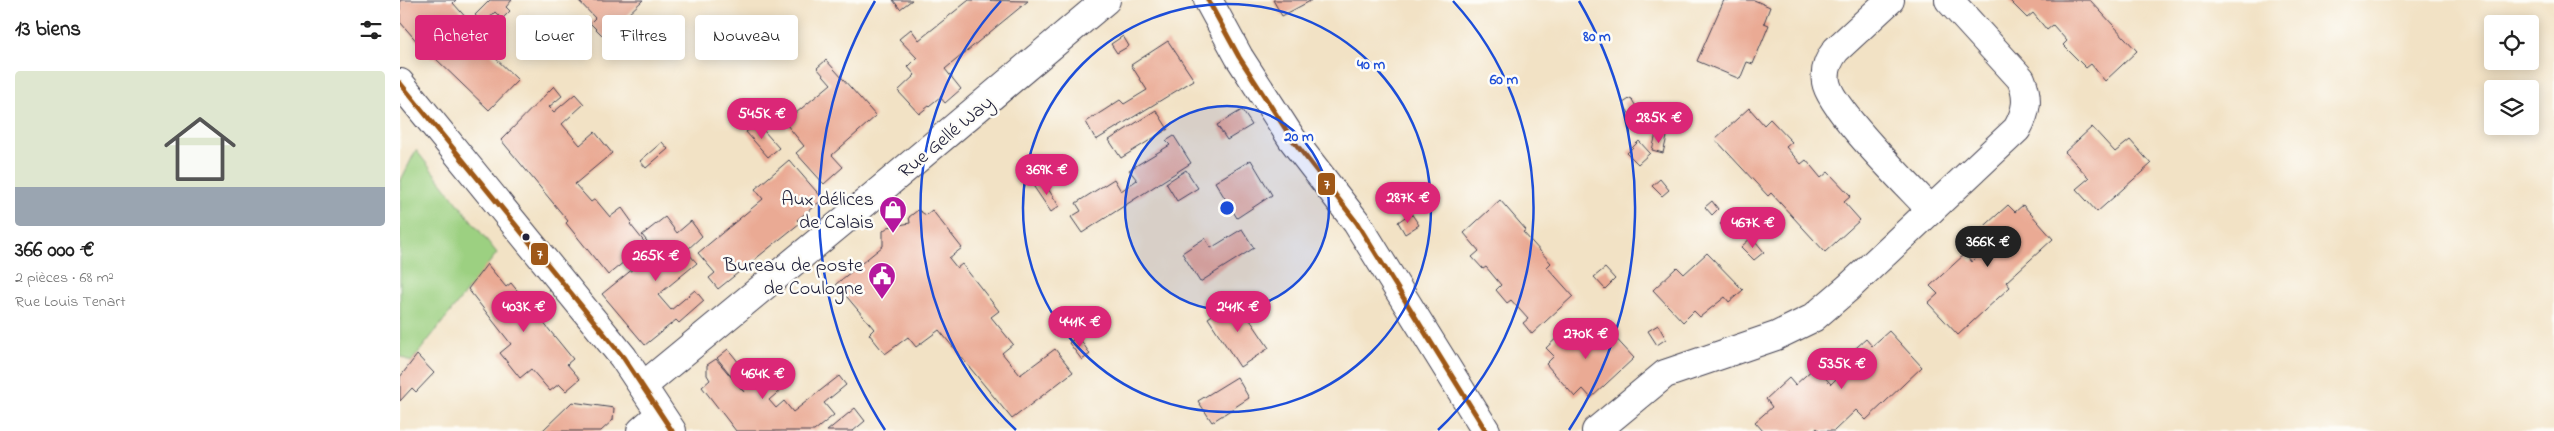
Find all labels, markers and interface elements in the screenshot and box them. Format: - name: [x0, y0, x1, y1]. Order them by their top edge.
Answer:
- text: 13 biens: [15, 15, 81, 45]
- chip: Acheter: [415, 15, 506, 60]
- chip: Louer: [516, 15, 592, 60]
- chip: Filtres: [602, 15, 685, 60]
- chip: Nouveau: [695, 15, 798, 60]
- map controls: [2484, 15, 2539, 135]
- button: locate: [2484, 15, 2539, 70]
- icon: filters: [357, 16, 385, 44]
- text: 80 m: [1582, 26, 1611, 48]
- text: 40 m: [1356, 54, 1385, 76]
- text: 60 m: [1489, 69, 1519, 91]
- button: layers: [2484, 80, 2539, 135]
- street label: Rue Gellé Way: [893, 90, 1000, 186]
- pin: 545K €: [721, 98, 803, 140]
- text: 545K €: [738, 102, 786, 126]
- pin: 285K €: [1618, 102, 1700, 144]
- icon: home: [155, 104, 245, 194]
- text: 285K €: [1636, 106, 1682, 130]
- text: 20 m: [1283, 126, 1314, 148]
- pin: 369K €: [1006, 154, 1088, 196]
- text: 369K €: [1026, 158, 1068, 182]
- line badge: 7: [1317, 172, 1336, 196]
- text: 7: [1324, 175, 1330, 196]
- pin: 287K €: [1367, 182, 1449, 224]
- place label: Aux délices de Calais: [781, 186, 874, 238]
- text: 287K €: [1386, 186, 1430, 210]
- shop icon: Aux délices de Calais: [878, 195, 908, 234]
- centre of rings: [1218, 199, 1236, 217]
- pin: 467K €: [1712, 206, 1794, 249]
- text: 467K €: [1731, 211, 1775, 235]
- pin: 366K €: [1947, 226, 2029, 268]
- text: 366K €: [1966, 230, 2010, 254]
- unlabelled marker: [521, 232, 531, 242]
- text: 366 000 €: [15, 236, 95, 266]
- pin: 265K €: [615, 240, 697, 282]
- line badge: 7: [530, 242, 549, 266]
- text: 265K €: [632, 244, 680, 268]
- text: 7: [537, 245, 543, 266]
- place label: Bureau de poste de Coulogne: [722, 252, 863, 305]
- public building icon: Bureau de poste de Coulogne: [867, 261, 897, 300]
- text: 2 pièces · 68 m²: [15, 266, 114, 290]
- text: Rue Louis Tenart: [15, 290, 126, 314]
- pin: 403K €: [483, 290, 565, 333]
- pin: 241K €: [1197, 290, 1279, 333]
- text: 403K €: [502, 295, 546, 319]
- text: 241K €: [1217, 295, 1259, 319]
- pin: 441K €: [1039, 306, 1121, 348]
- text: 441K €: [1059, 310, 1101, 334]
- pin: 270K €: [1545, 318, 1627, 360]
- text: 270K €: [1564, 322, 1608, 346]
- pin: 535K €: [1801, 348, 1883, 390]
- text: 535K €: [1818, 352, 1866, 376]
- pin: 464K €: [722, 358, 804, 400]
- text: 464K €: [741, 362, 785, 386]

